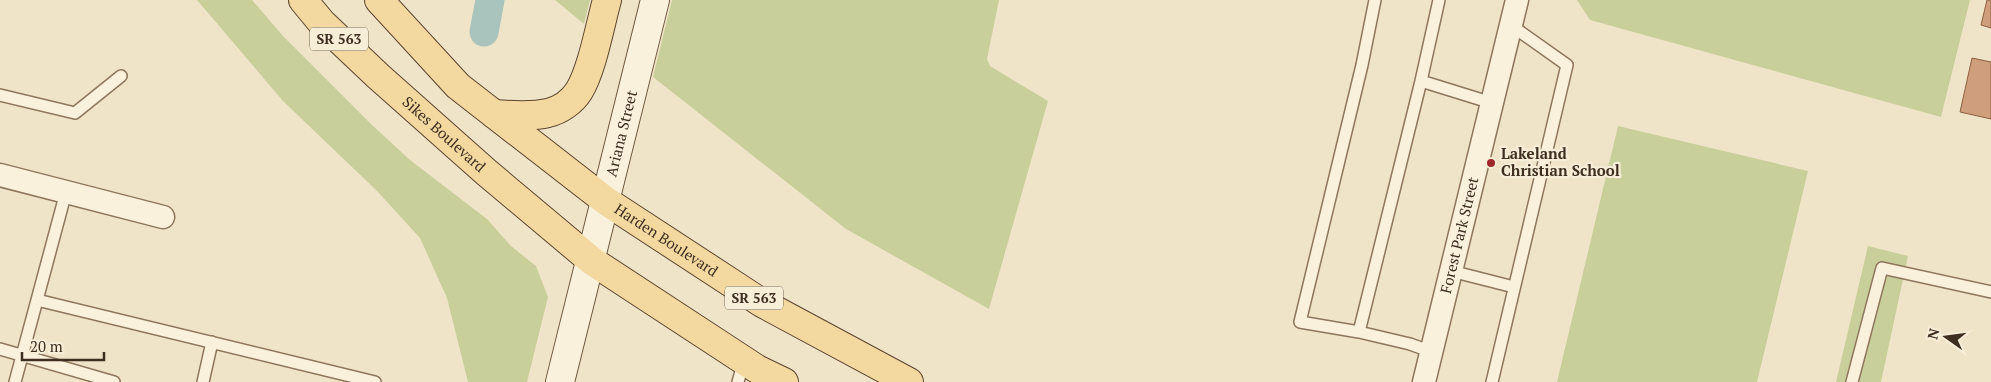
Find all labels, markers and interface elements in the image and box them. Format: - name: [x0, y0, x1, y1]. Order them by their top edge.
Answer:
- road number: SR 563: [310, 28, 368, 50]
- street label: Ariana Street: [600, 88, 641, 179]
- street label: Sikes Boulevard: [399, 91, 490, 176]
- place label: Lakeland Christian School: [1501, 143, 1620, 180]
- marker: Lakeland Christian School: [1485, 157, 1497, 169]
- street label: Forest Park Street: [1435, 174, 1483, 295]
- street label: Harden Boulevard: [611, 198, 722, 281]
- road number: SR 563: [725, 286, 783, 310]
- north arrow: [1921, 312, 1971, 362]
- text: N: [1922, 326, 1943, 341]
- scale bar: [22, 330, 105, 362]
- text: 20 m: [30, 336, 63, 356]

